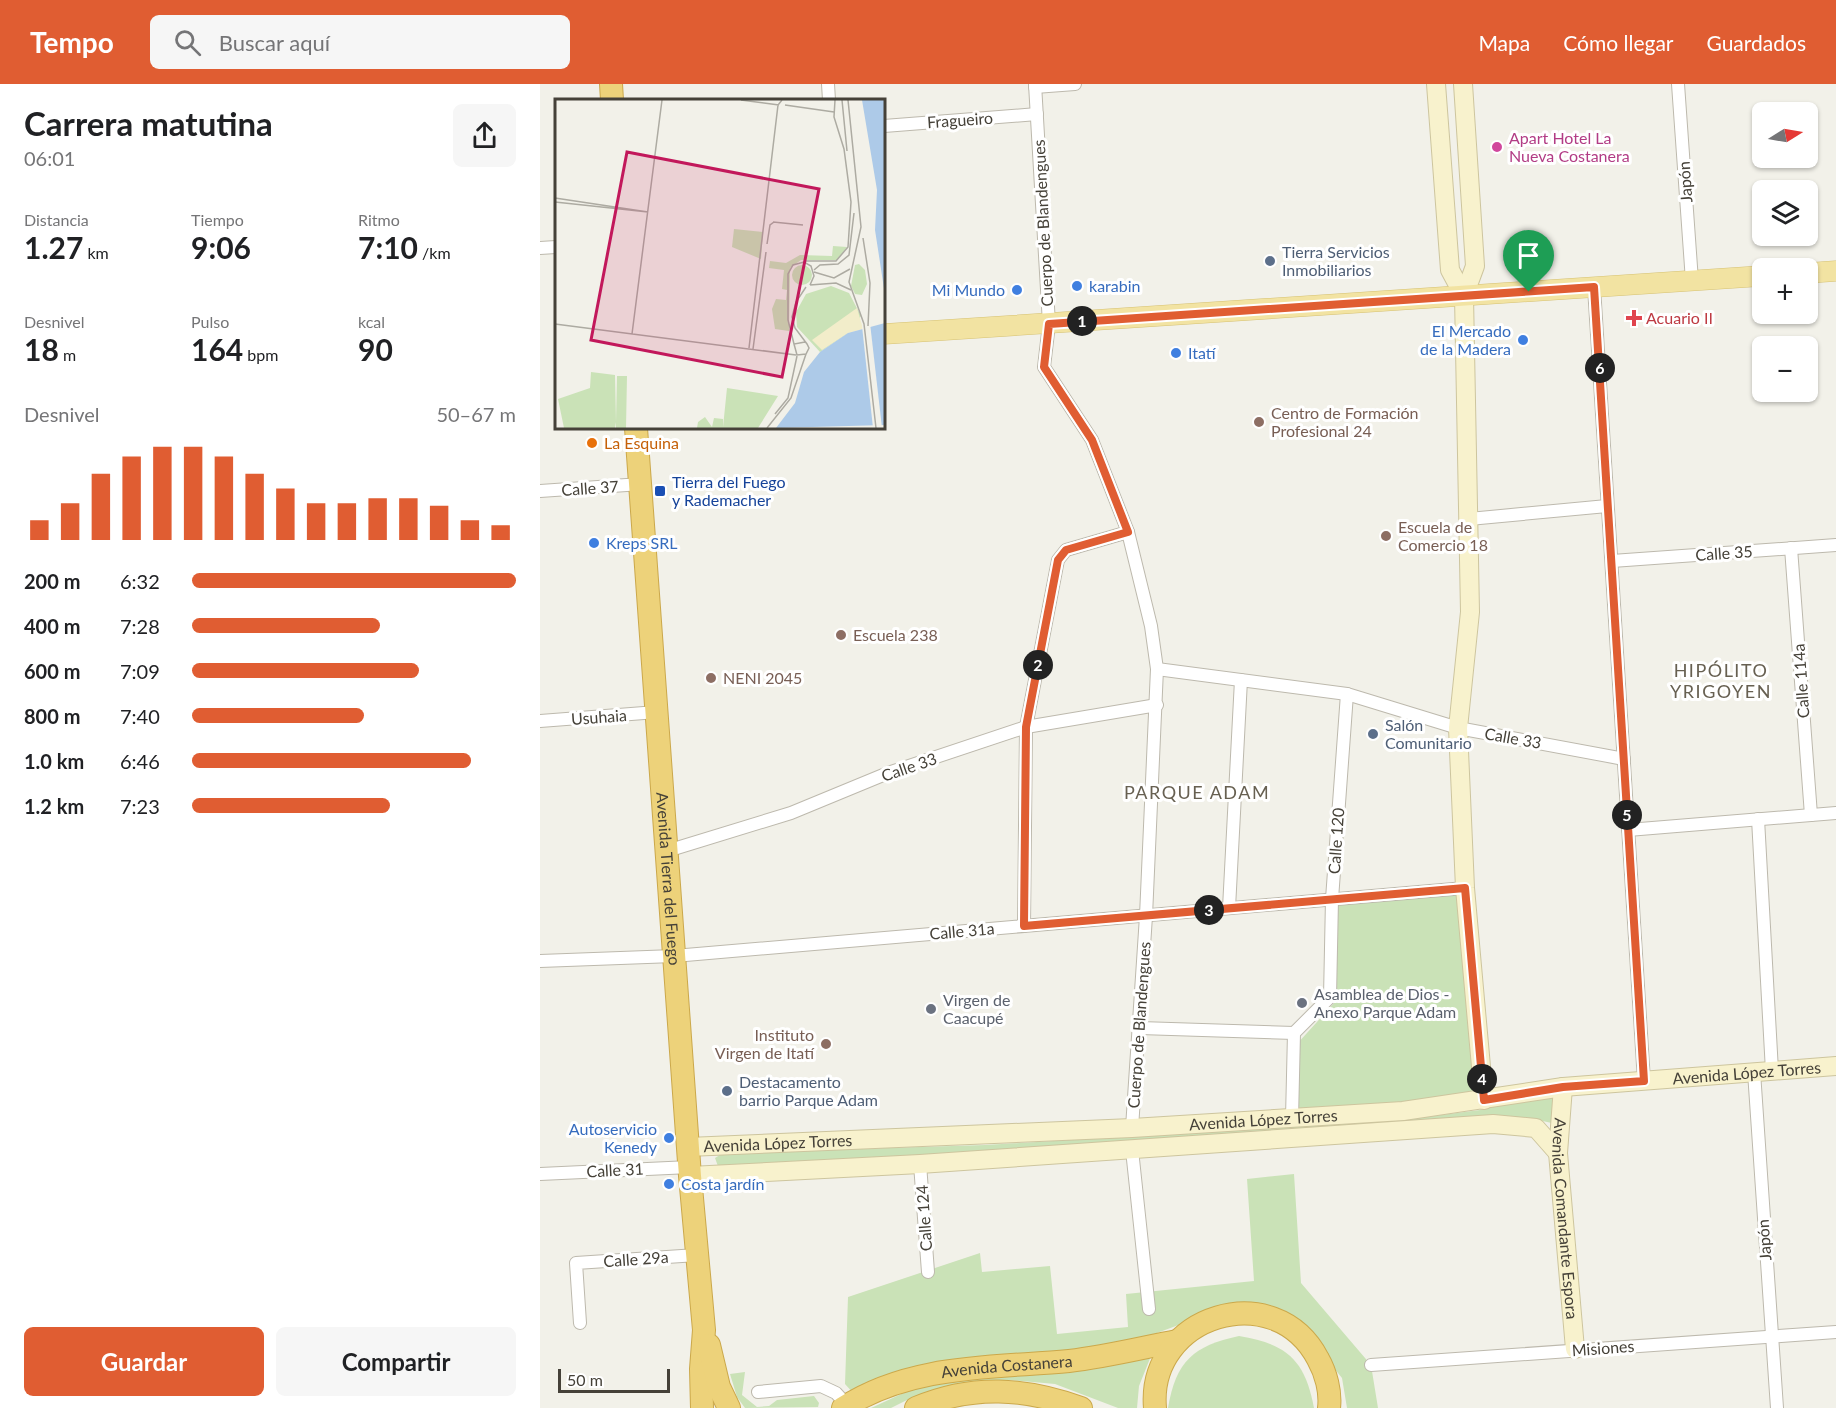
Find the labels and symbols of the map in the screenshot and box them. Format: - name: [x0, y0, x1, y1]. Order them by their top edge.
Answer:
- inset map: [555, 99, 885, 429]
- north arrow: [1752, 102, 1818, 168]
- street label: Fragueiro: [926, 108, 994, 131]
- place label: Apart Hotel La Nueva Costanera: [1509, 128, 1630, 165]
- street label: Cuerpo de Blandengues: [1029, 139, 1056, 307]
- marker: Apart Hotel La Nueva Costanera: [1490, 140, 1504, 154]
- street label: Japón: [1674, 161, 1695, 203]
- pin: [1503, 230, 1554, 292]
- place label: Tierra Servicios Inmobiliarios: [1282, 242, 1390, 279]
- marker: Tierra Servicios Inmobiliarios: [1263, 254, 1277, 268]
- place label: karabin: [1089, 276, 1140, 295]
- marker: karabin: [1070, 279, 1084, 293]
- place label: Mi Mundo: [932, 280, 1005, 299]
- marker: Mi Mundo: [1010, 283, 1024, 297]
- pin: 1: [1067, 306, 1097, 336]
- place label: Acuario II: [1646, 308, 1713, 327]
- marker: Acuario II: [1627, 311, 1641, 325]
- place label: El Mercado de la Madera: [1420, 321, 1511, 358]
- marker: El Mercado de la Madera: [1516, 333, 1530, 347]
- place label: Itatí: [1188, 343, 1217, 362]
- marker: Itatí: [1169, 346, 1183, 360]
- pin: 6: [1585, 353, 1615, 383]
- place label: Centro de Formación Profesional 24: [1271, 403, 1419, 440]
- marker: Centro de Formación Profesional 24: [1252, 415, 1266, 429]
- place label: La Esquina: [604, 433, 679, 452]
- marker: La Esquina: [585, 436, 599, 450]
- place label: Tierra del Fuego y Rademacher: [672, 472, 786, 509]
- street label: Calle 37: [561, 476, 619, 499]
- marker: Tierra del Fuego y Rademacher: [653, 484, 667, 498]
- place label: Escuela de Comercio 18: [1398, 517, 1488, 554]
- marker: Escuela de Comercio 18: [1379, 529, 1393, 543]
- place label: Kreps SRL: [606, 533, 677, 552]
- marker: Kreps SRL: [587, 536, 601, 550]
- street label: Calle 35: [1695, 541, 1753, 564]
- place label: Escuela 238: [853, 625, 938, 644]
- marker: Escuela 238: [834, 628, 848, 642]
- street label: Calle 114a: [1788, 643, 1813, 719]
- pin: 2: [1023, 650, 1053, 680]
- district label: HIPÓLITO YRIGOYEN: [1670, 659, 1772, 702]
- place label: NENI 2045: [723, 668, 802, 687]
- marker: NENI 2045: [704, 671, 718, 685]
- street label: Usuhaia: [570, 705, 628, 728]
- place label: Salón Comunitario: [1385, 715, 1472, 752]
- street label: Calle 33: [1483, 723, 1543, 752]
- marker: Salón Comunitario: [1366, 727, 1380, 741]
- street label: Calle 33: [879, 748, 939, 785]
- district label: PARQUE ADAM: [1124, 781, 1270, 803]
- street label: Avenida Tierra del Fuego: [653, 791, 685, 966]
- pin: 5: [1612, 800, 1642, 830]
- street label: Calle 120: [1324, 807, 1347, 875]
- pin: 3: [1194, 895, 1224, 925]
- street label: Calle 31a: [929, 918, 995, 943]
- street label: Cuerpo de Blandengues: [1123, 941, 1154, 1109]
- place label: Asamblea de Dios - Anexo Parque Adam: [1314, 984, 1456, 1021]
- place label: Virgen de Caacupé: [943, 990, 1010, 1027]
- marker: Asamblea de Dios - Anexo Parque Adam: [1295, 996, 1309, 1010]
- marker: Virgen de Caacupé: [924, 1002, 938, 1016]
- place label: Instituto Virgen de Itatí: [715, 1025, 815, 1062]
- marker: Instituto Virgen de Itatí: [819, 1037, 833, 1051]
- street label: Avenida López Torres: [1672, 1057, 1822, 1088]
- pin: 4: [1467, 1064, 1497, 1094]
- place label: Destacamento barrio Parque Adam: [739, 1072, 878, 1109]
- marker: Destacamento barrio Parque Adam: [720, 1084, 734, 1098]
- street label: Avenida López Torres: [1188, 1105, 1338, 1133]
- street label: Avenida Comandante Espora: [1549, 1117, 1582, 1320]
- place label: Autoservicio Kenedy: [569, 1119, 658, 1156]
- street label: Avenida López Torres: [703, 1130, 853, 1155]
- marker: Autoservicio Kenedy: [662, 1131, 676, 1145]
- street label: Calle 31: [586, 1159, 644, 1180]
- place label: Costa jardín: [681, 1174, 764, 1193]
- marker: Costa jardín: [662, 1177, 676, 1191]
- street label: Calle 124: [912, 1184, 935, 1252]
- street label: Japón: [1753, 1219, 1774, 1261]
- street label: Calle 29a: [603, 1247, 669, 1270]
- street label: Misiones: [1571, 1336, 1635, 1359]
- street label: Avenida Costanera: [940, 1351, 1073, 1381]
- scale bar: [558, 1366, 670, 1394]

